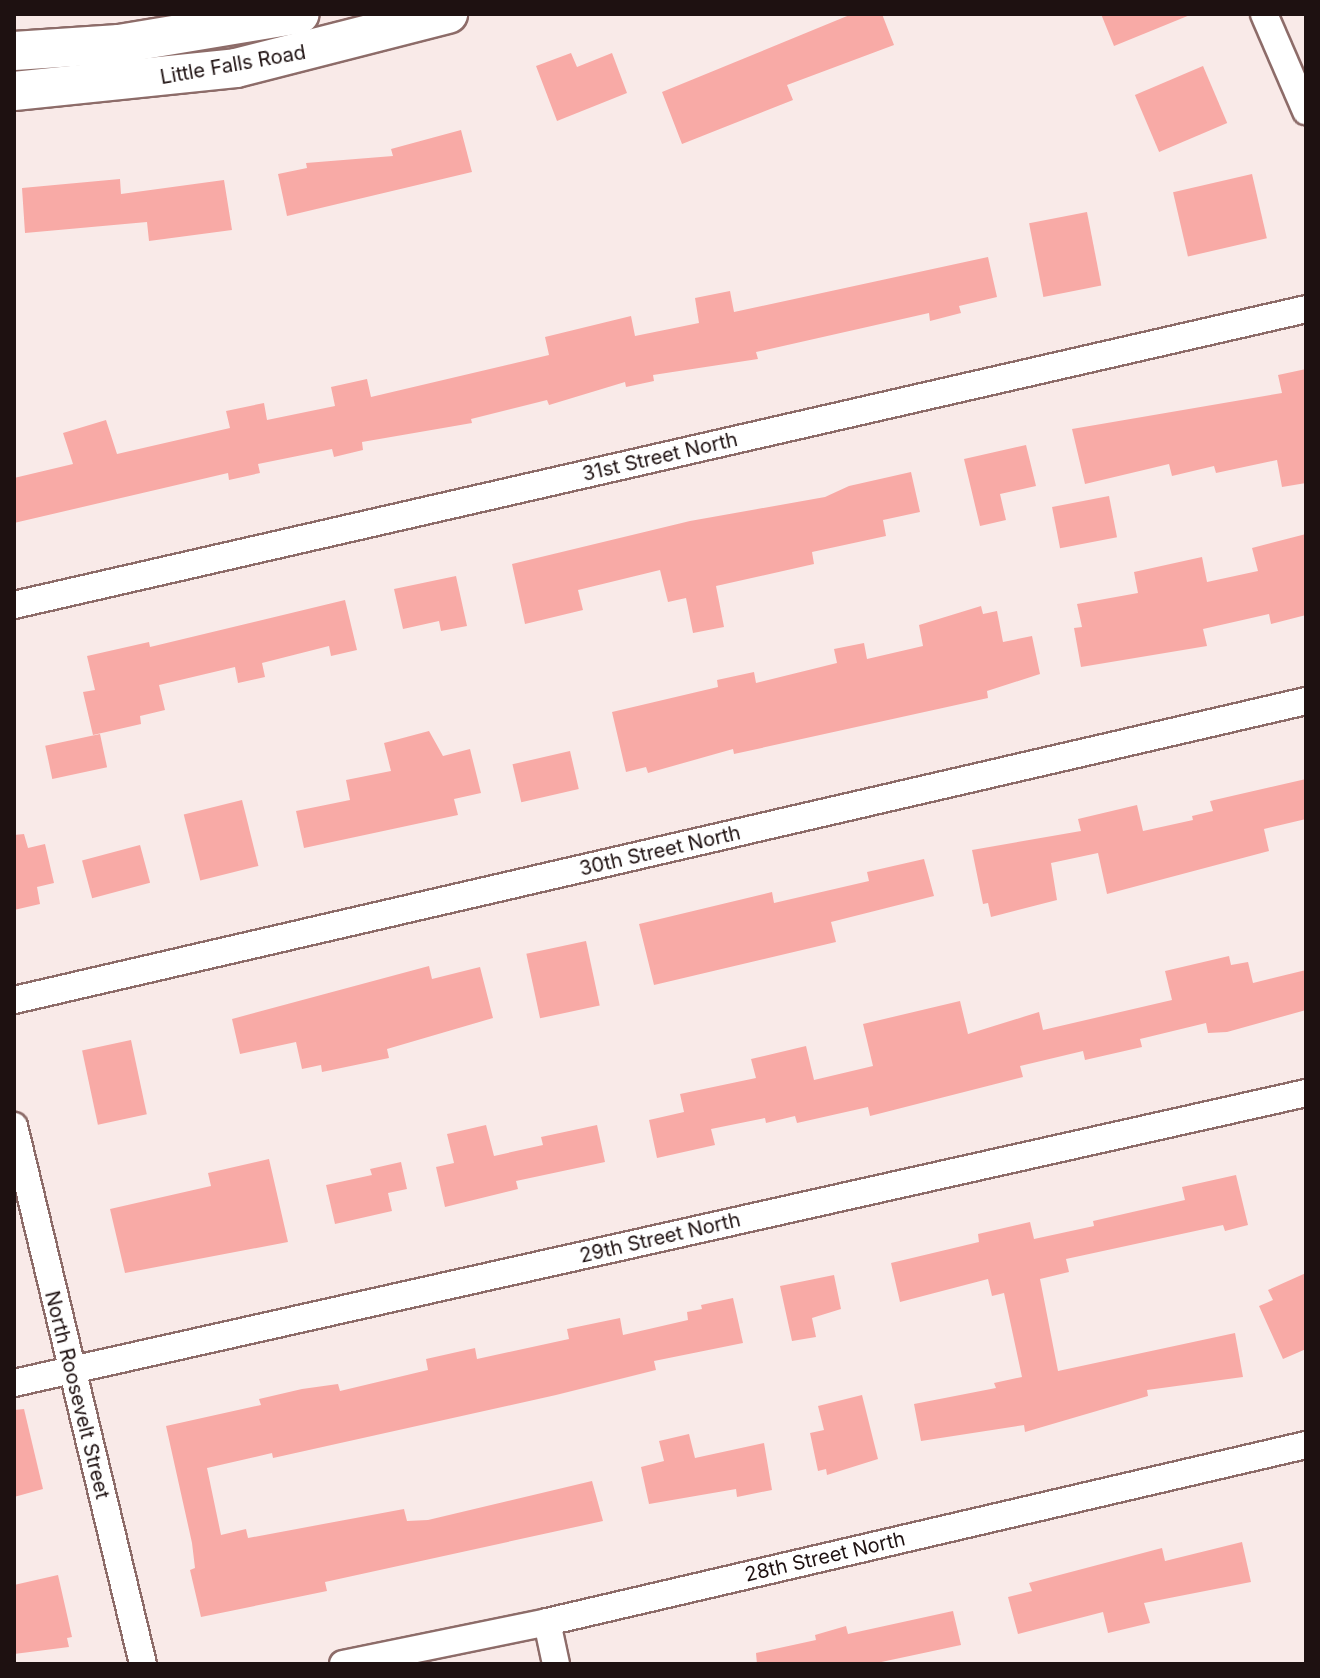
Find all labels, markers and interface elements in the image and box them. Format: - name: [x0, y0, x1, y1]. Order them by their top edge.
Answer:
- street label: Little Falls Road: [158, 40, 308, 90]
- street label: 31st Street North: [580, 427, 740, 487]
- street label: 30th Street North: [577, 821, 743, 881]
- street label: 29th Street North: [577, 1208, 743, 1268]
- street label: North Roosevelt Street: [40, 1289, 114, 1501]
- street label: 28th Street North: [742, 1527, 908, 1587]

